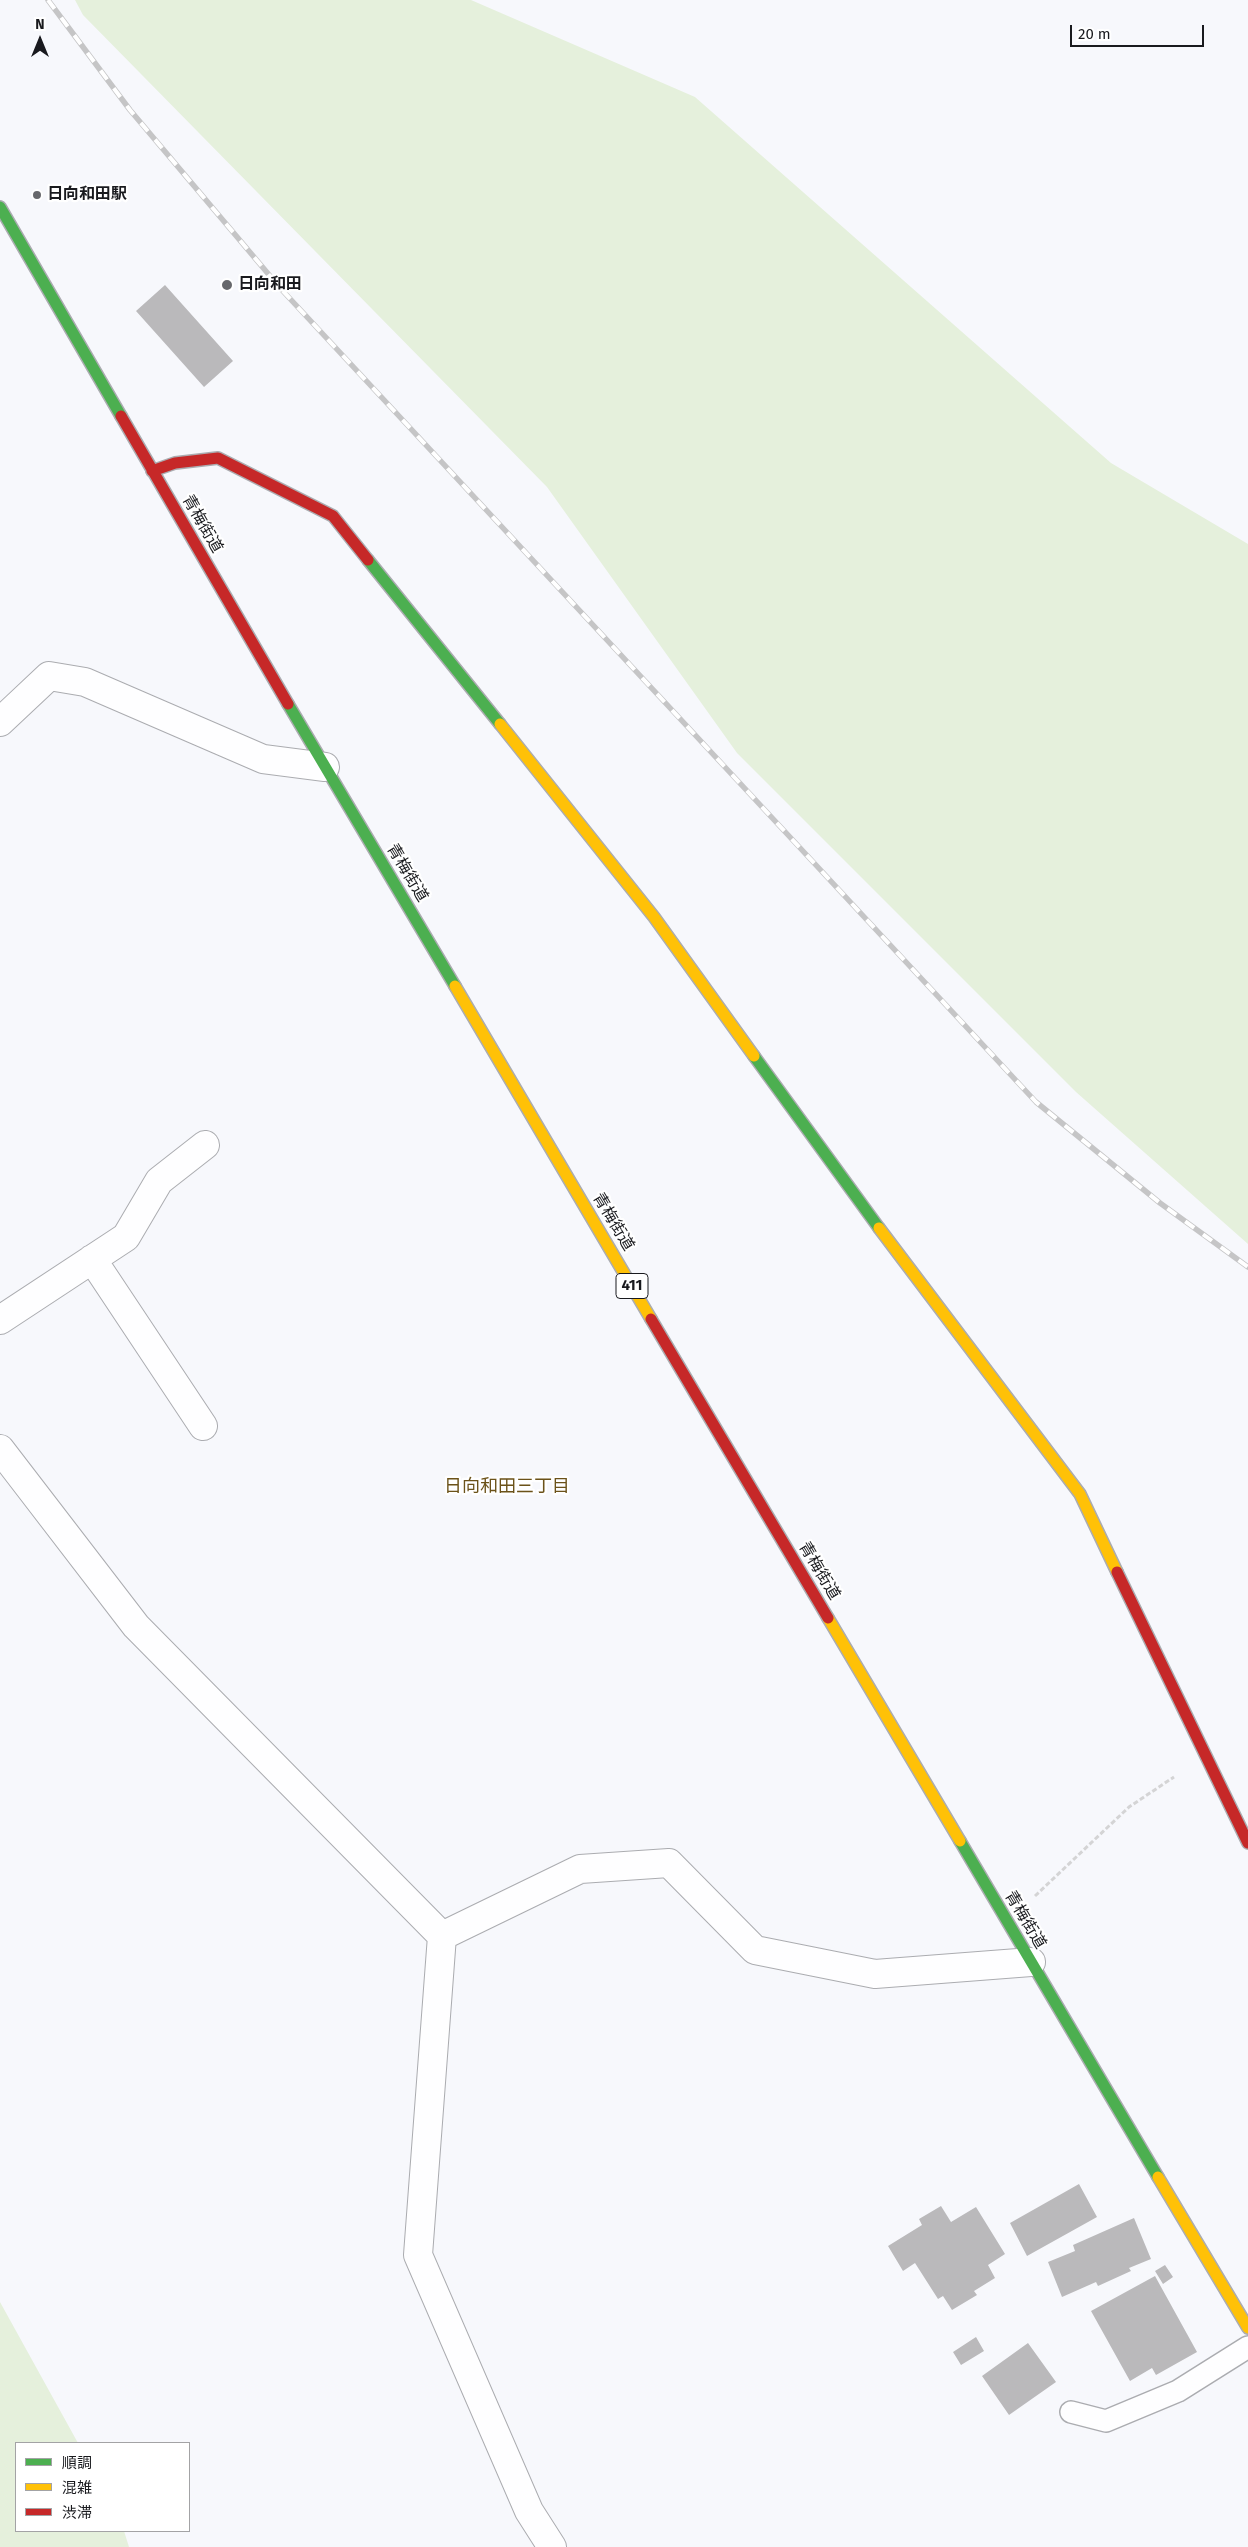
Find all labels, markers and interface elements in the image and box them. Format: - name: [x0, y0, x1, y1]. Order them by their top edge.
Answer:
- north arrow: [15, 15, 65, 65]
- scale bar: [1073, 15, 1207, 47]
- text: N: [35, 16, 45, 33]
- text: 20 m: [1078, 25, 1111, 43]
- place label: 日向和田駅: [47, 185, 127, 205]
- marker: 日向和田駅: [31, 189, 43, 201]
- place label: 日向和田: [238, 275, 302, 295]
- marker: 日向和田: [220, 278, 234, 292]
- street label: 青梅街道: [178, 491, 226, 557]
- street label: 青梅街道: [382, 841, 432, 905]
- street label: 青梅街道: [588, 1190, 638, 1254]
- road number: 411: [616, 1274, 648, 1298]
- district label: 日向和田三丁目: [444, 1476, 570, 1498]
- street label: 青梅街道: [794, 1539, 844, 1603]
- street label: 青梅街道: [1000, 1888, 1050, 1952]
- legend: [15, 2442, 190, 2532]
- text: 順調: [62, 2454, 92, 2472]
- text: 混雑: [62, 2479, 92, 2497]
- text: 渋滞: [62, 2504, 92, 2522]

